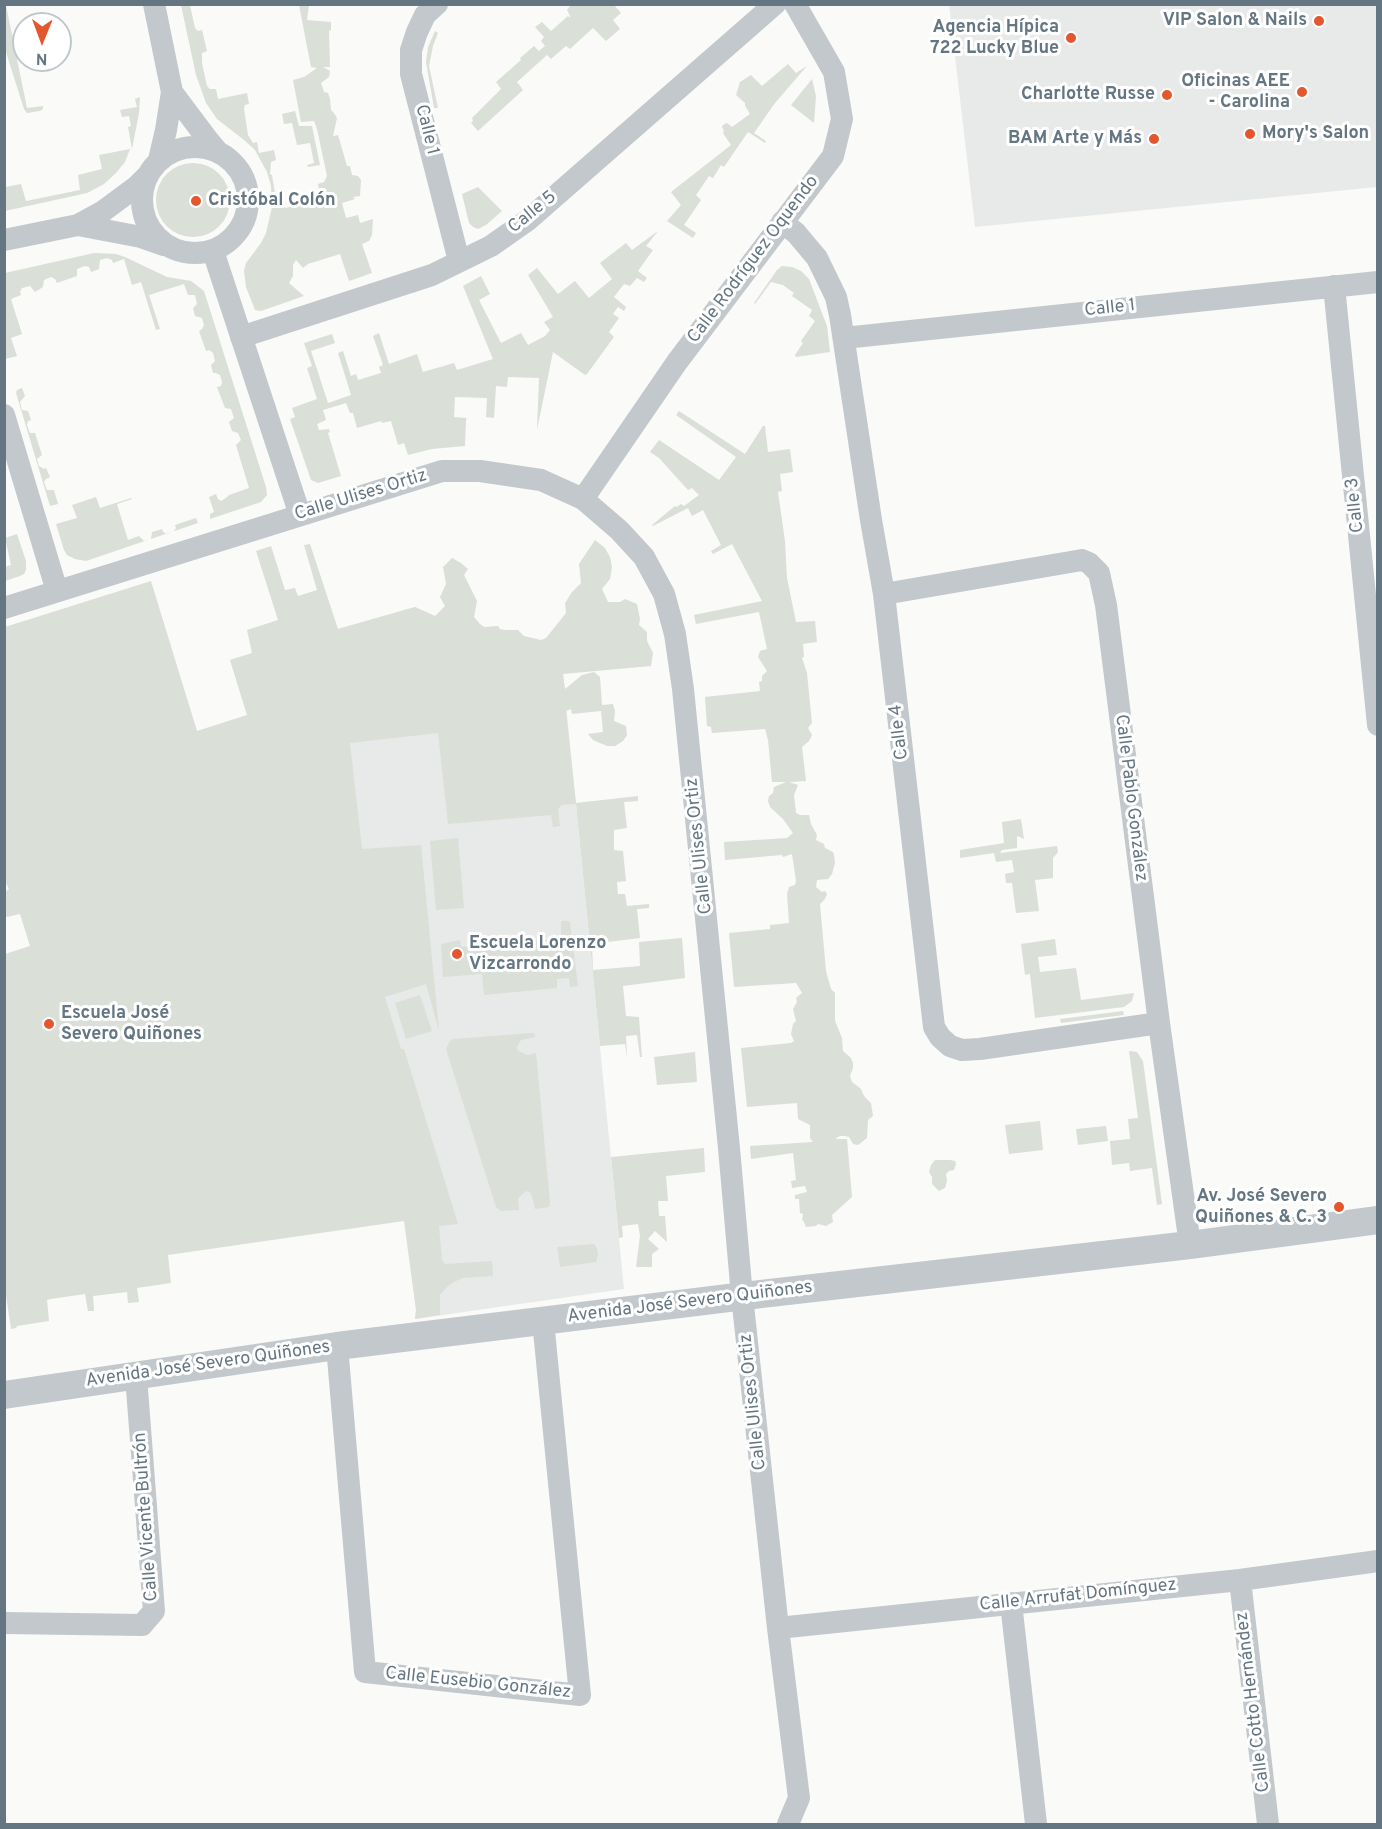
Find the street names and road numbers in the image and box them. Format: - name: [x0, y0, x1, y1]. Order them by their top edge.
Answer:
- street label: Calle 1: [409, 103, 443, 157]
- street label: Calle Rodríguez Oquendo: [684, 172, 824, 348]
- street label: Calle 5: [505, 187, 561, 239]
- street label: Calle 1: [1083, 296, 1137, 322]
- street label: Calle Ulises Ortiz: [292, 466, 430, 526]
- street label: Calle 3: [1342, 476, 1370, 534]
- street label: Calle 4: [886, 703, 914, 761]
- street label: Calle Pablo González: [1109, 713, 1151, 883]
- street label: Calle Ulises Ortiz: [682, 777, 718, 915]
- street label: Avenida José Severo Quiñones: [566, 1277, 814, 1329]
- street label: Calle Ulises Ortiz: [736, 1333, 772, 1471]
- street label: Avenida José Severo Quiñones: [84, 1337, 332, 1393]
- street label: Calle Vicente Bultrón: [130, 1432, 164, 1602]
- street label: Calle Arrufat Domínguez: [979, 1575, 1177, 1617]
- street label: Calle Cotto Hernández: [1232, 1611, 1276, 1793]
- street label: Calle Eusebio González: [384, 1664, 572, 1704]

